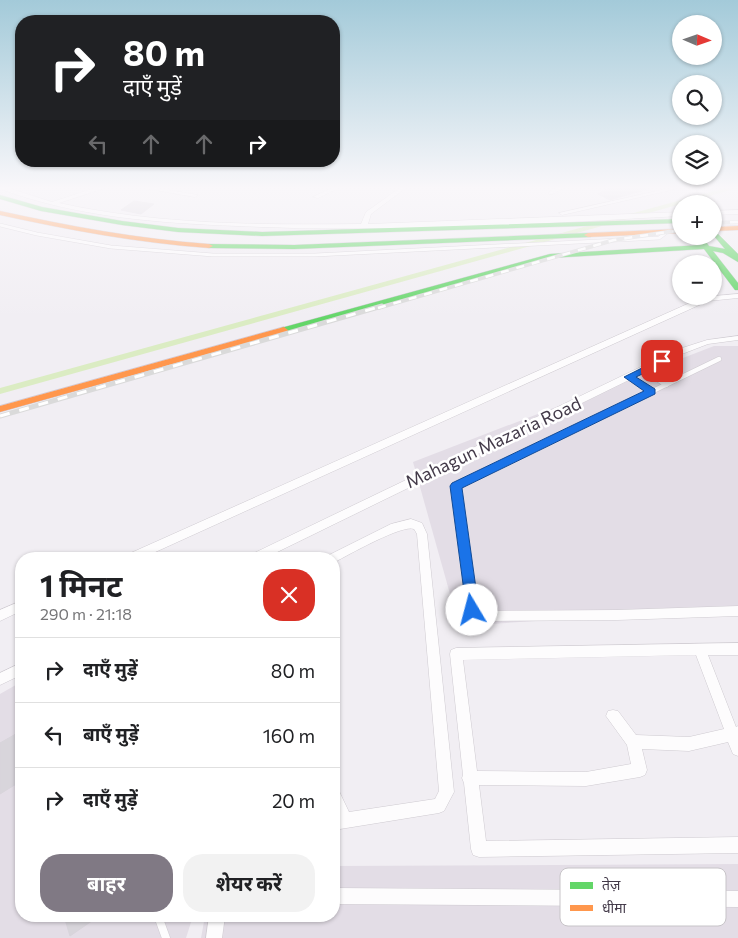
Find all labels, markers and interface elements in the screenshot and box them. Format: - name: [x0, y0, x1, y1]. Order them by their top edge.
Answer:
- north arrow: [672, 15, 722, 65]
- map controls: [672, 15, 722, 305]
- text: 80 m: [123, 30, 205, 73]
- icon: right: [40, 35, 105, 100]
- text: दाएँ मुड़ें: [123, 73, 182, 100]
- button: search: [672, 75, 722, 125]
- icon: left: [84, 130, 112, 158]
- icon: ahead: [137, 130, 165, 158]
- icon: ahead: [190, 130, 218, 158]
- icon: right: [243, 130, 271, 158]
- button: layers: [672, 135, 722, 185]
- button: +: [672, 195, 722, 245]
- button: −: [672, 255, 722, 305]
- pin: [641, 340, 683, 382]
- icon: arrive: [648, 347, 676, 375]
- street label: Mahagun Mazaria Road: [402, 392, 584, 492]
- text: 1 मिनट: [40, 566, 122, 603]
- button: close: [263, 569, 315, 621]
- position arrow: [445, 583, 497, 635]
- text: 290 m · 21:18: [40, 604, 132, 623]
- icon: right: [40, 656, 68, 684]
- text: दाएँ मुड़ें: [83, 657, 138, 680]
- text: 80 m: [271, 659, 315, 682]
- icon: left: [40, 721, 68, 749]
- text: बाएँ मुड़ें: [83, 722, 139, 745]
- text: 160 m: [263, 724, 315, 747]
- icon: right: [40, 786, 68, 814]
- text: दाएँ मुड़ें: [83, 787, 138, 810]
- text: 20 m: [272, 789, 315, 812]
- button: बाहर: [40, 854, 173, 912]
- button: शेयर करें: [183, 854, 315, 912]
- legend: [560, 868, 726, 926]
- text: तेज़: [602, 876, 621, 893]
- text: धीमा: [602, 899, 627, 916]

